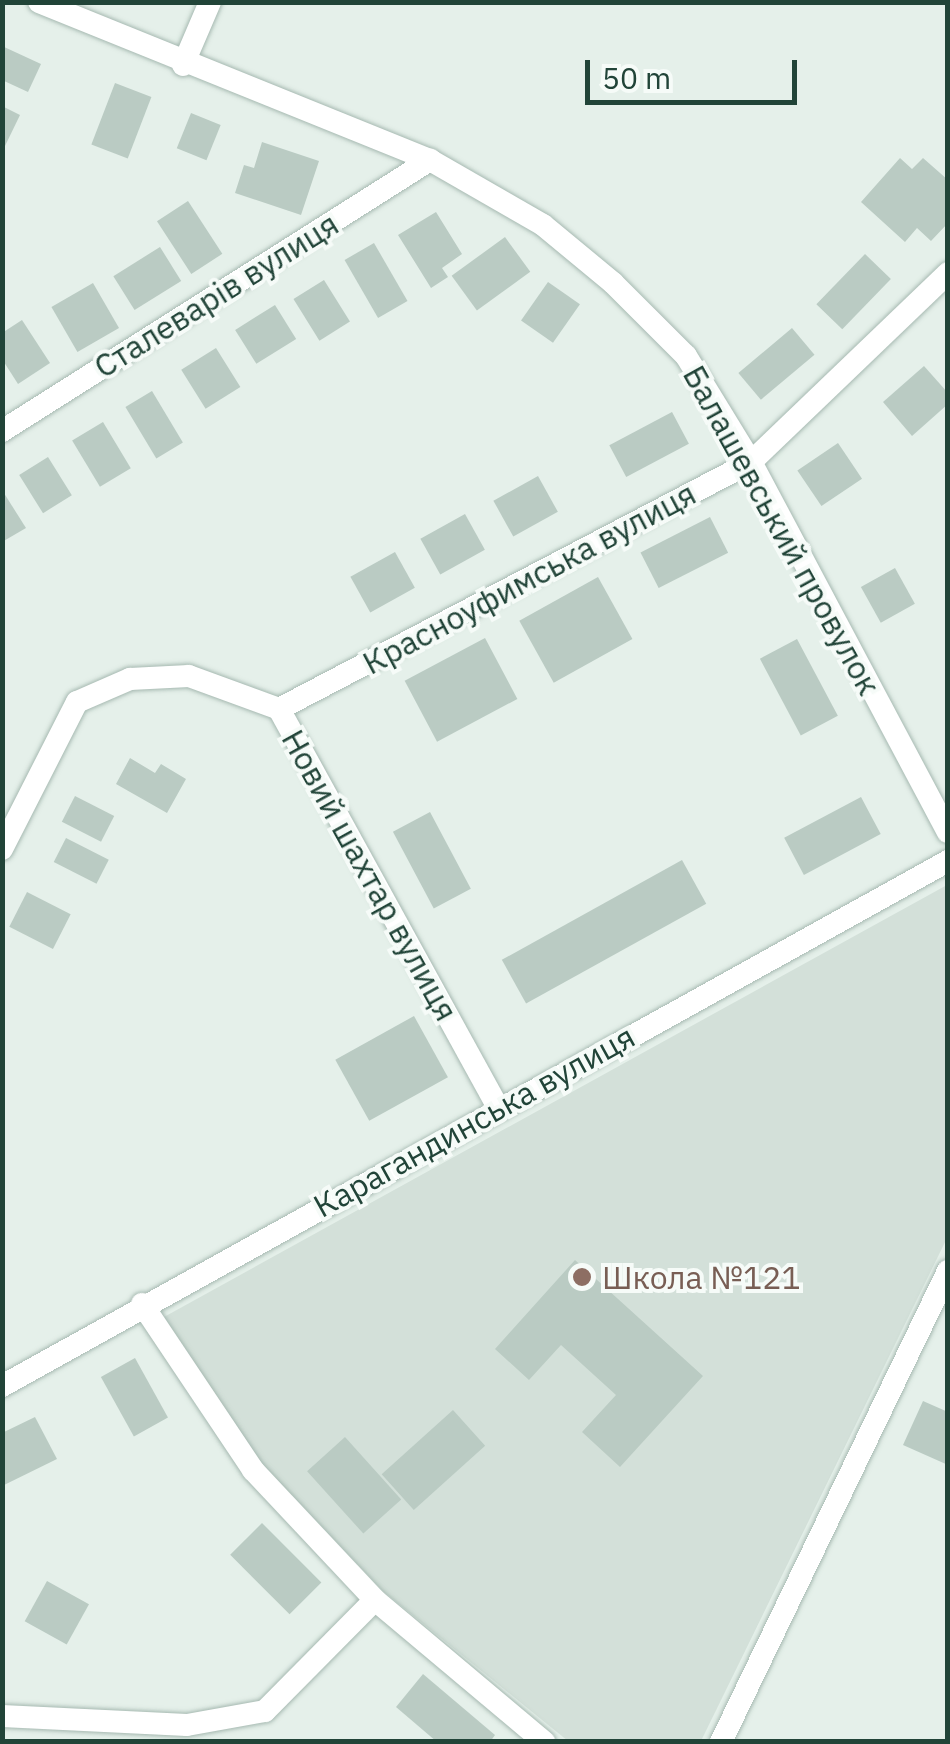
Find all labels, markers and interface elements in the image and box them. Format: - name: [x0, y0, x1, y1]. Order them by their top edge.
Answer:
- scale bar: [590, 40, 802, 102]
- text: 50 m: [602, 58, 671, 97]
- street label: Сталеварів вулиця: [87, 204, 345, 386]
- street label: Балашевський провулок: [675, 359, 889, 701]
- street label: Красноуфимська вулиця: [356, 474, 702, 682]
- street label: Новий шахтар вулиця: [274, 723, 466, 1027]
- street label: Карагандинська вулиця: [307, 1017, 641, 1225]
- place label: Школа №121: [602, 1258, 801, 1296]
- marker: Школа №121: [571, 1266, 593, 1288]

